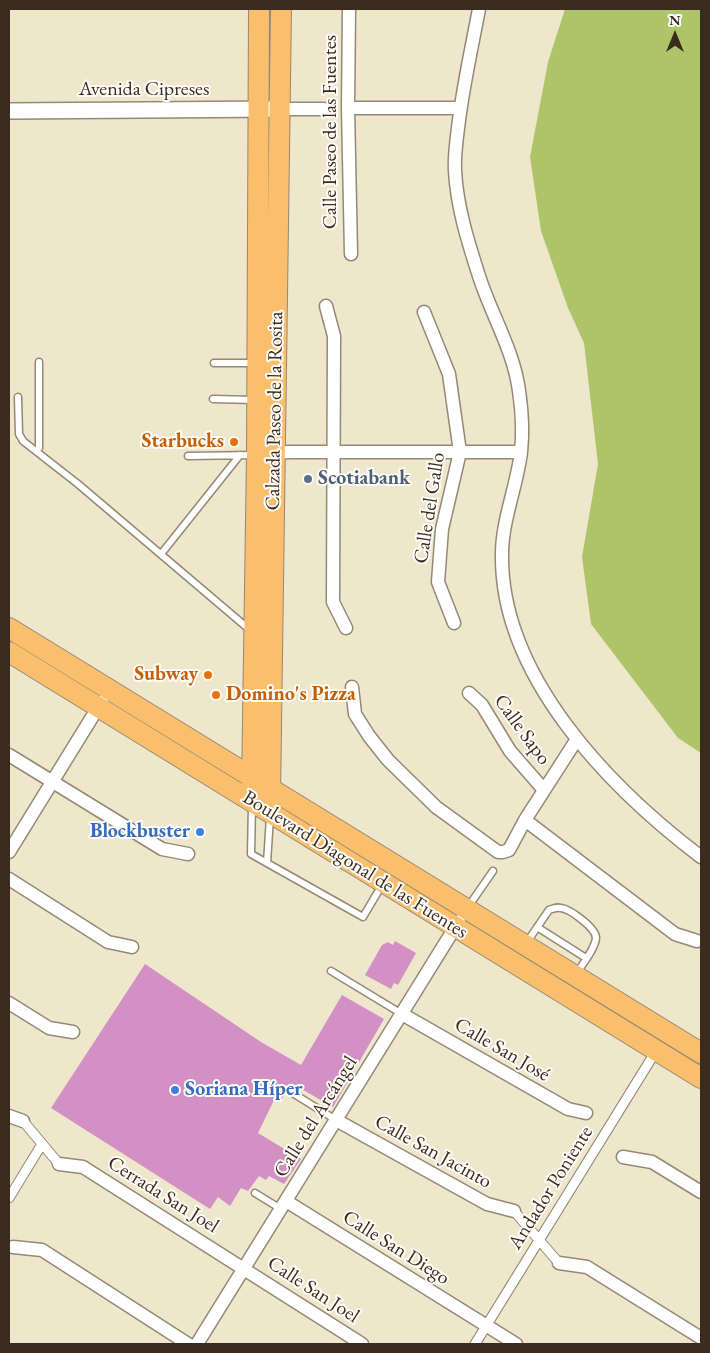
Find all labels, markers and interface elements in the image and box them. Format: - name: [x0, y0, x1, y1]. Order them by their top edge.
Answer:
- north arrow: [650, 10, 700, 60]
- text: N: [669, 11, 681, 29]
- street label: Calle Paseo de las Fuentes: [319, 35, 343, 229]
- street label: Avenida Cipreses: [79, 78, 209, 102]
- street label: Calzada Paseo de la Rosita: [261, 311, 289, 511]
- place label: Starbucks: [142, 430, 224, 454]
- marker: Starbucks: [228, 436, 240, 448]
- street label: Calle del Gallo: [409, 451, 451, 565]
- place label: Scotiabank: [318, 467, 410, 491]
- marker: Scotiabank: [302, 473, 314, 485]
- place label: Subway: [134, 663, 198, 687]
- marker: Subway: [202, 669, 214, 681]
- place label: Domino's Pizza: [226, 683, 356, 707]
- marker: Domino's Pizza: [210, 689, 222, 701]
- street label: Calle Sapo: [488, 690, 556, 770]
- street label: Boulevard Diagonal de las Fuentes: [238, 786, 472, 944]
- place label: Blockbuster: [90, 820, 190, 844]
- marker: Blockbuster: [194, 826, 206, 838]
- street label: Calle San José: [450, 1013, 554, 1087]
- street label: Calle del Arcángel: [269, 1052, 363, 1182]
- place label: Soriana Híper: [185, 1078, 303, 1102]
- marker: Soriana Híper: [169, 1084, 181, 1096]
- street label: Calle San Jacinto: [370, 1110, 496, 1194]
- street label: Andador Poniente: [503, 1122, 599, 1254]
- street label: Cerrada San Joel: [103, 1151, 223, 1239]
- street label: Calle San Diego: [338, 1206, 454, 1290]
- street label: Calle San Joel: [263, 1251, 363, 1329]

